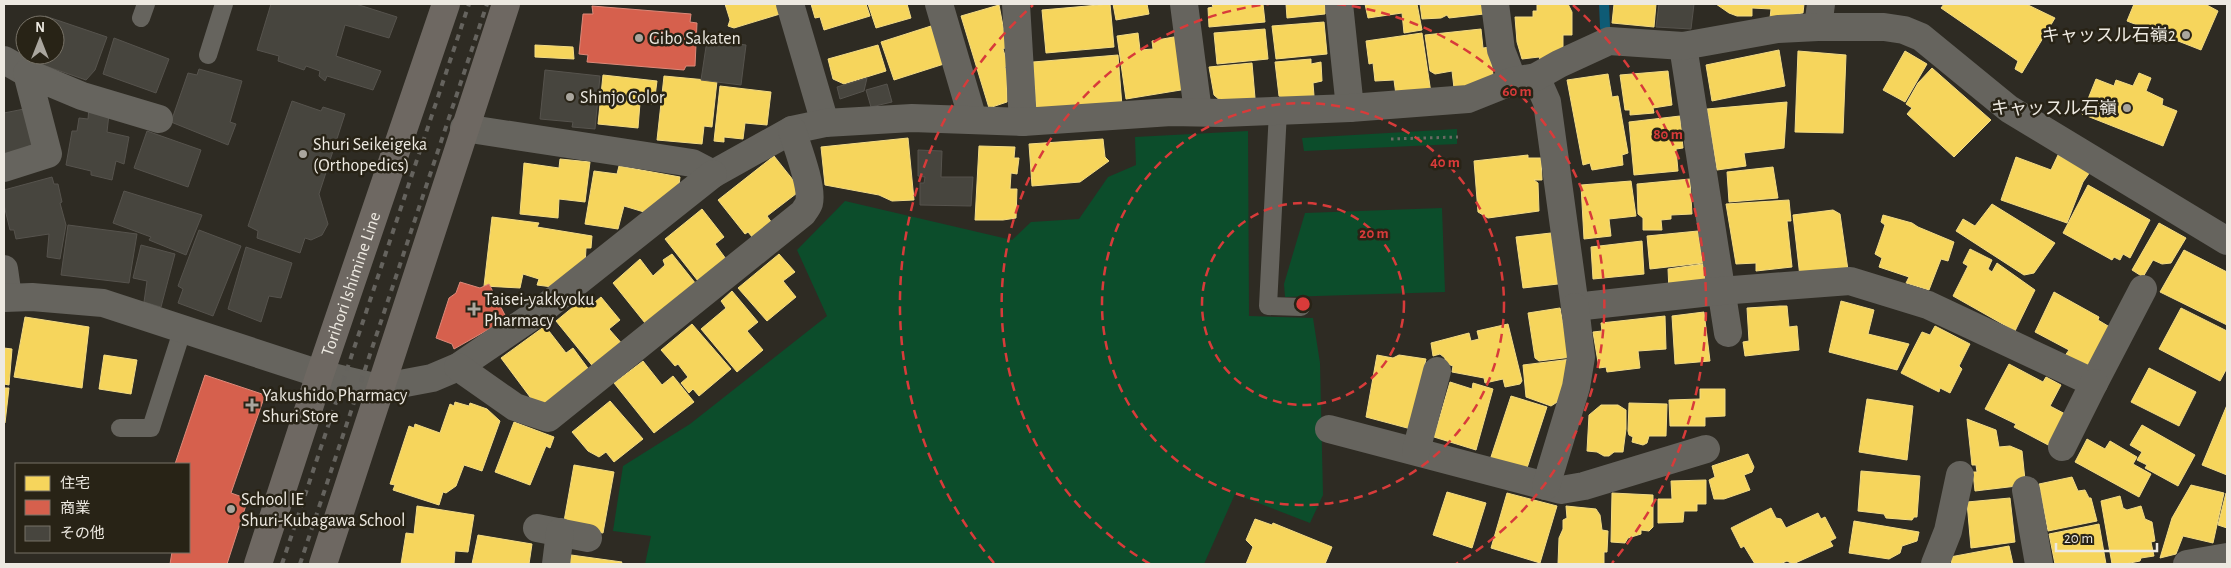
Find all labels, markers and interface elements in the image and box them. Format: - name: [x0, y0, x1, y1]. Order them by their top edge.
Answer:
- north arrow: [15, 15, 65, 65]
- text: N: [35, 21, 45, 35]
- place label: キャッスル石嶺2: [2042, 26, 2176, 45]
- marker: キャッスル石嶺2: [2180, 29, 2192, 41]
- place label: Gibo Sakaten: [649, 30, 741, 48]
- marker: Gibo Sakaten: [633, 32, 645, 44]
- text: 60 m: [1502, 84, 1532, 99]
- place label: Shinjo Color: [580, 89, 665, 107]
- marker: Shinjo Color: [564, 91, 576, 103]
- place label: キャッスル石嶺: [1991, 99, 2117, 118]
- marker: キャッスル石嶺: [2121, 102, 2133, 114]
- text: 80 m: [1653, 127, 1683, 142]
- place label: Shuri Seikeigeka (Orthopedics): [313, 136, 427, 175]
- marker: Shuri Seikeigeka (Orthopedics): [297, 148, 309, 160]
- text: 40 m: [1430, 155, 1460, 170]
- street label: Torihori Ishimine Line: [319, 210, 385, 359]
- text: 20 m: [1359, 226, 1389, 241]
- place label: Taisei-yakkyoku Pharmacy: [484, 291, 594, 330]
- centre of rings: [1294, 295, 1312, 313]
- marker: Taisei-yakkyoku Pharmacy: [468, 303, 480, 315]
- place label: Yakushido Pharmacy Shuri Store: [262, 387, 408, 426]
- marker: Yakushido Pharmacy Shuri Store: [246, 399, 258, 411]
- legend: [15, 463, 190, 553]
- text: 住宅: [60, 475, 90, 491]
- place label: School IE Shuri-Kubagawa School: [241, 491, 405, 530]
- text: 商業: [60, 500, 90, 516]
- marker: School IE Shuri-Kubagawa School: [225, 503, 237, 515]
- scale bar: [2056, 520, 2157, 552]
- text: その他: [60, 525, 105, 541]
- text: 20 m: [2064, 531, 2093, 546]

